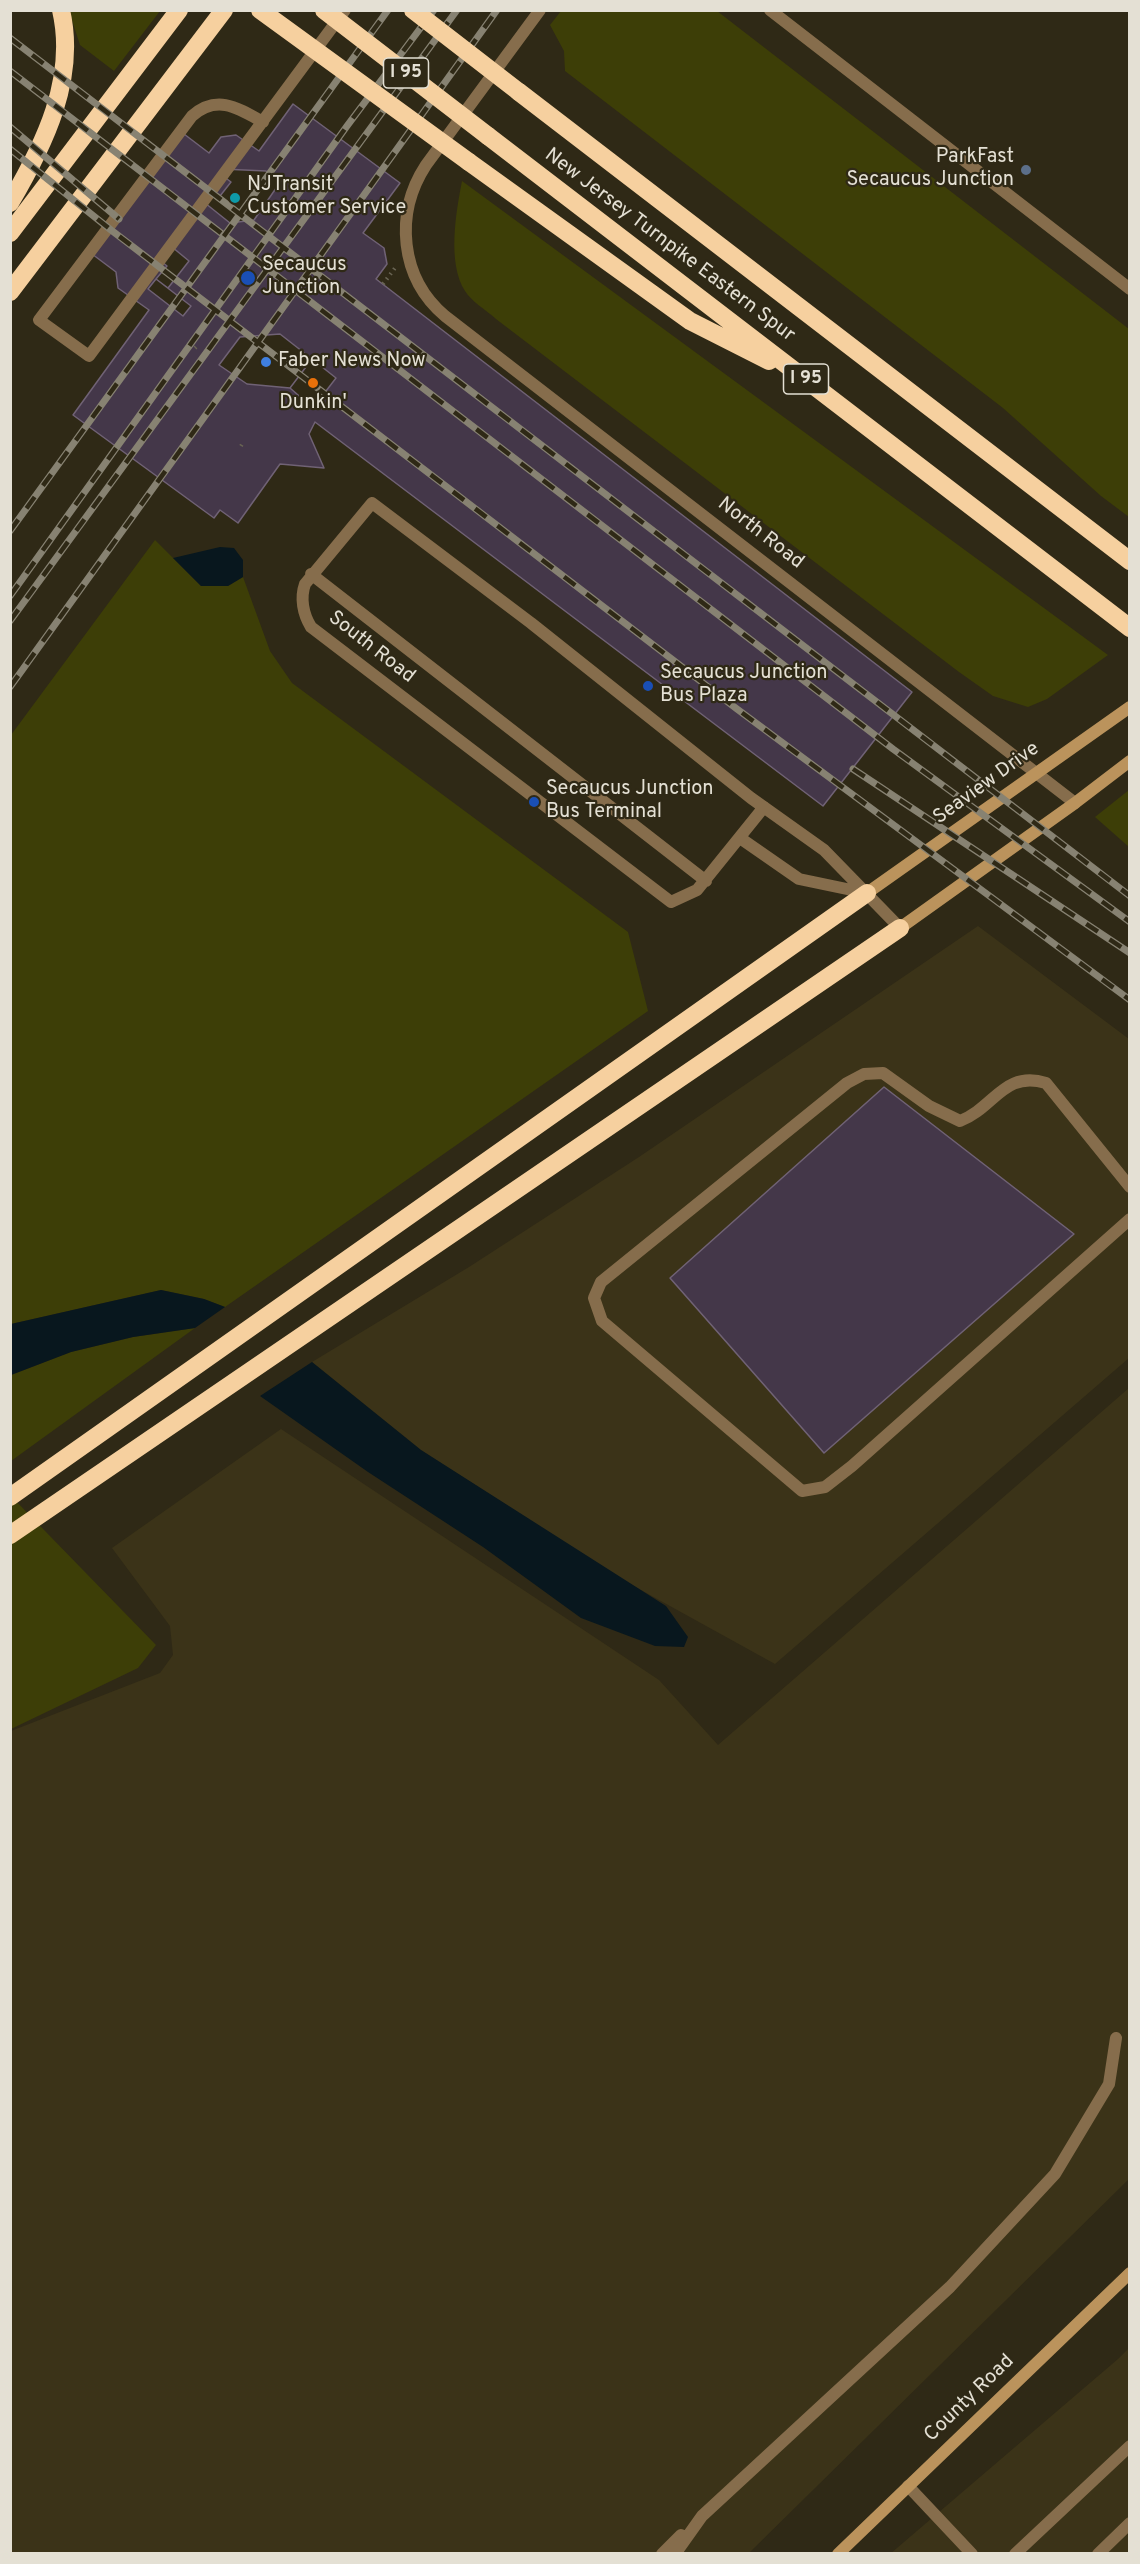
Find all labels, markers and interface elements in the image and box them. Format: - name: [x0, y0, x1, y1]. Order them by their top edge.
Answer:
- road number: I 95: [384, 58, 428, 88]
- street label: New Jersey Turnpike Eastern Spur: [539, 144, 799, 348]
- place label: ParkFast Secaucus Junction: [846, 146, 1014, 193]
- marker: ParkFast Secaucus Junction: [1019, 163, 1033, 177]
- place label: NJTransit Customer Service: [247, 174, 406, 221]
- marker: NJTransit Customer Service: [228, 191, 242, 205]
- place label: Secaucus Junction: [262, 254, 347, 301]
- marker: Secaucus Junction: [239, 269, 257, 287]
- place label: Faber News Now: [278, 350, 426, 374]
- marker: Faber News Now: [259, 355, 273, 369]
- road number: I 95: [784, 364, 828, 394]
- marker: Dunkin': [306, 376, 320, 390]
- place label: Dunkin': [279, 392, 347, 416]
- street label: North Road: [712, 493, 808, 575]
- street label: South Road: [323, 607, 419, 689]
- place label: Secaucus Junction Bus Plaza: [660, 662, 828, 709]
- marker: Secaucus Junction Bus Plaza: [641, 679, 655, 693]
- street label: Seaview Drive: [929, 738, 1045, 830]
- place label: Secaucus Junction Bus Terminal: [546, 778, 714, 825]
- marker: Secaucus Junction Bus Terminal: [527, 795, 541, 809]
- street label: County Road: [920, 2350, 1020, 2448]

